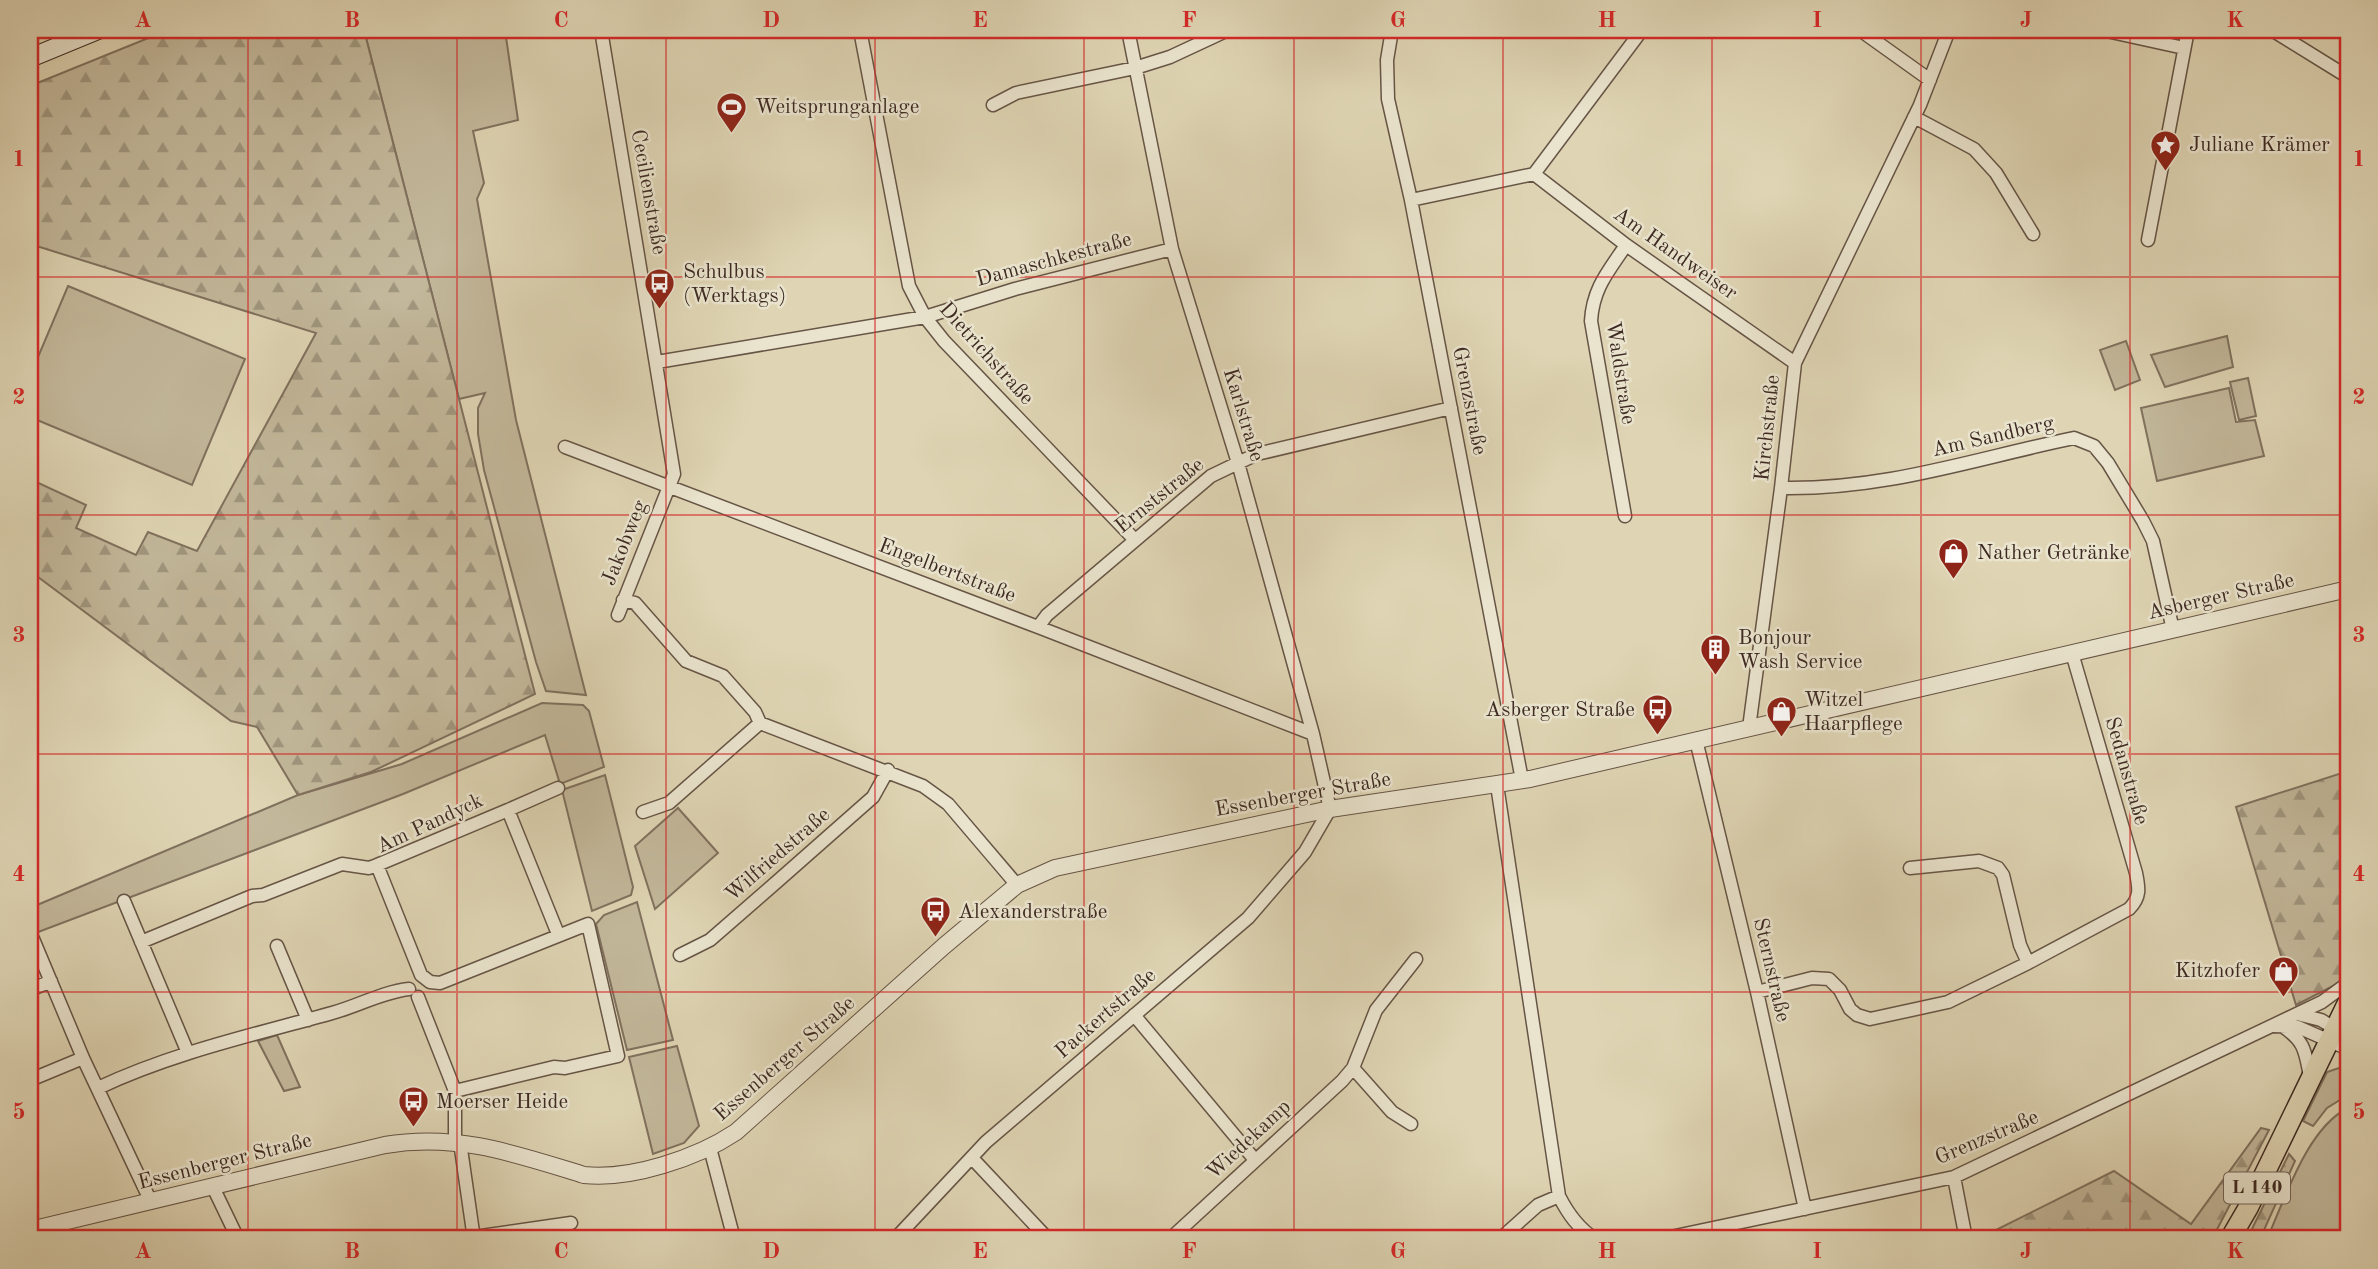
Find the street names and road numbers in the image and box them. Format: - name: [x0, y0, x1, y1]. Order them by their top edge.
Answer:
- street label: Cecilienstraße: [627, 128, 669, 256]
- street label: Am Handweiser: [1609, 204, 1741, 305]
- street label: Damaschkestraße: [974, 229, 1134, 291]
- street label: Dietrichstraße: [935, 299, 1037, 409]
- street label: Waldstraße: [1602, 320, 1638, 426]
- street label: Grenzstraße: [1448, 345, 1490, 457]
- street label: Karlstraße: [1219, 366, 1267, 464]
- street label: Kirchstraße: [1752, 374, 1784, 482]
- street label: Am Sandberg: [1930, 413, 2057, 461]
- street label: Ernststraße: [1112, 454, 1208, 538]
- street label: Jakobweg: [598, 497, 652, 589]
- street label: Engelbertstraße: [876, 535, 1018, 607]
- street label: Asberger Straße: [2146, 570, 2296, 624]
- street label: Sedanstraße: [2101, 715, 2151, 827]
- street label: Essenberger Straße: [1213, 769, 1393, 821]
- street label: Am Pandyck: [374, 790, 487, 858]
- street label: Wilfriedstraße: [722, 804, 834, 906]
- street label: Sternstraße: [1749, 916, 1793, 1024]
- street label: Packertstraße: [1052, 965, 1160, 1063]
- street label: Essenberger Straße: [711, 993, 859, 1125]
- street label: Wiedekamp: [1203, 1096, 1295, 1184]
- street label: Grenzstraße: [1932, 1107, 2042, 1169]
- street label: Essenberger Straße: [136, 1130, 314, 1194]
- road number: L 140: [2224, 1172, 2290, 1204]

